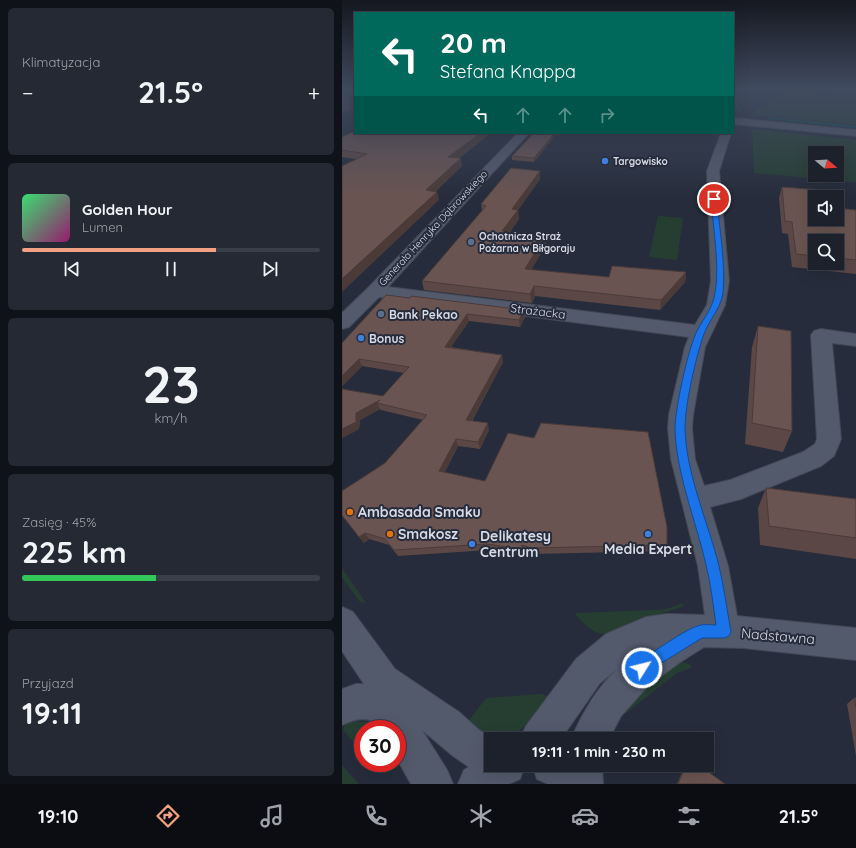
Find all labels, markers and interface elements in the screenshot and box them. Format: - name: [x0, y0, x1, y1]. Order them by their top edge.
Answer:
- text: 20 m: [440, 25, 507, 60]
- icon: left: [374, 28, 426, 80]
- text: Klimatyzacja: [22, 54, 100, 70]
- text: Stefana Knappa: [440, 60, 576, 83]
- text: 21.5°: [138, 73, 203, 111]
- text: −: [22, 79, 33, 107]
- text: +: [308, 79, 320, 107]
- icon: left: [470, 104, 492, 126]
- icon: ahead: [512, 104, 534, 126]
- icon: ahead: [554, 104, 576, 126]
- icon: right: [596, 104, 618, 126]
- north arrow: [808, 146, 844, 182]
- map controls: [808, 146, 844, 270]
- place label: Targowisko: [613, 155, 668, 168]
- marker: Targowisko: [600, 156, 610, 166]
- street label: Generała Henryka Dąbrowskiego: [376, 167, 490, 289]
- pin: [697, 182, 731, 216]
- icon: arrive: [703, 188, 725, 210]
- button: sound: [808, 190, 844, 226]
- text: Golden Hour: [82, 200, 173, 219]
- text: Lumen: [82, 219, 123, 235]
- place label: Ochotnicza Straż Pożarna w Biłgoraju: [479, 230, 575, 255]
- button: search: [808, 234, 844, 270]
- marker: Ochotnicza Straż Pożarna w Biłgoraju: [466, 237, 476, 247]
- icon: previous: [61, 258, 83, 280]
- icon: pause: [160, 258, 182, 280]
- icon: next: [259, 258, 281, 280]
- street label: Strażacka: [510, 300, 566, 322]
- place label: Bank Pekao: [389, 307, 458, 322]
- marker: Bank Pekao: [376, 309, 386, 319]
- place label: Bonus: [369, 331, 405, 346]
- marker: Bonus: [356, 333, 366, 343]
- text: 23: [142, 351, 200, 416]
- text: km/h: [155, 410, 187, 426]
- place label: Ambasada Smaku: [358, 503, 481, 521]
- marker: Ambasada Smaku: [345, 507, 355, 517]
- text: Zasięg · 45%: [22, 514, 96, 530]
- place label: Smakosz: [398, 525, 458, 543]
- place label: Delikatesy Centrum: [480, 527, 551, 561]
- marker: Smakosz: [385, 529, 395, 539]
- marker: Media Expert: [643, 529, 653, 539]
- text: 225 km: [22, 533, 127, 571]
- marker: Delikatesy Centrum: [467, 539, 477, 549]
- place label: Media Expert: [604, 540, 692, 558]
- street label: Nadstawna: [740, 624, 816, 648]
- position arrow: [621, 647, 663, 689]
- text: Przyjazd: [22, 675, 74, 691]
- text: 19:11: [22, 694, 82, 732]
- speed limit sign: 30: [354, 720, 406, 772]
- text: 19:11 · 1 min · 230 m: [532, 742, 666, 761]
- icon: directions: [154, 802, 182, 830]
- icon: music: [258, 802, 286, 830]
- icon: phone: [362, 802, 390, 830]
- icon: climate: [467, 802, 495, 830]
- icon: car: [571, 802, 599, 830]
- icon: filters: [675, 802, 703, 830]
- text: 19:10: [38, 805, 78, 828]
- text: 21.5°: [779, 805, 818, 828]

